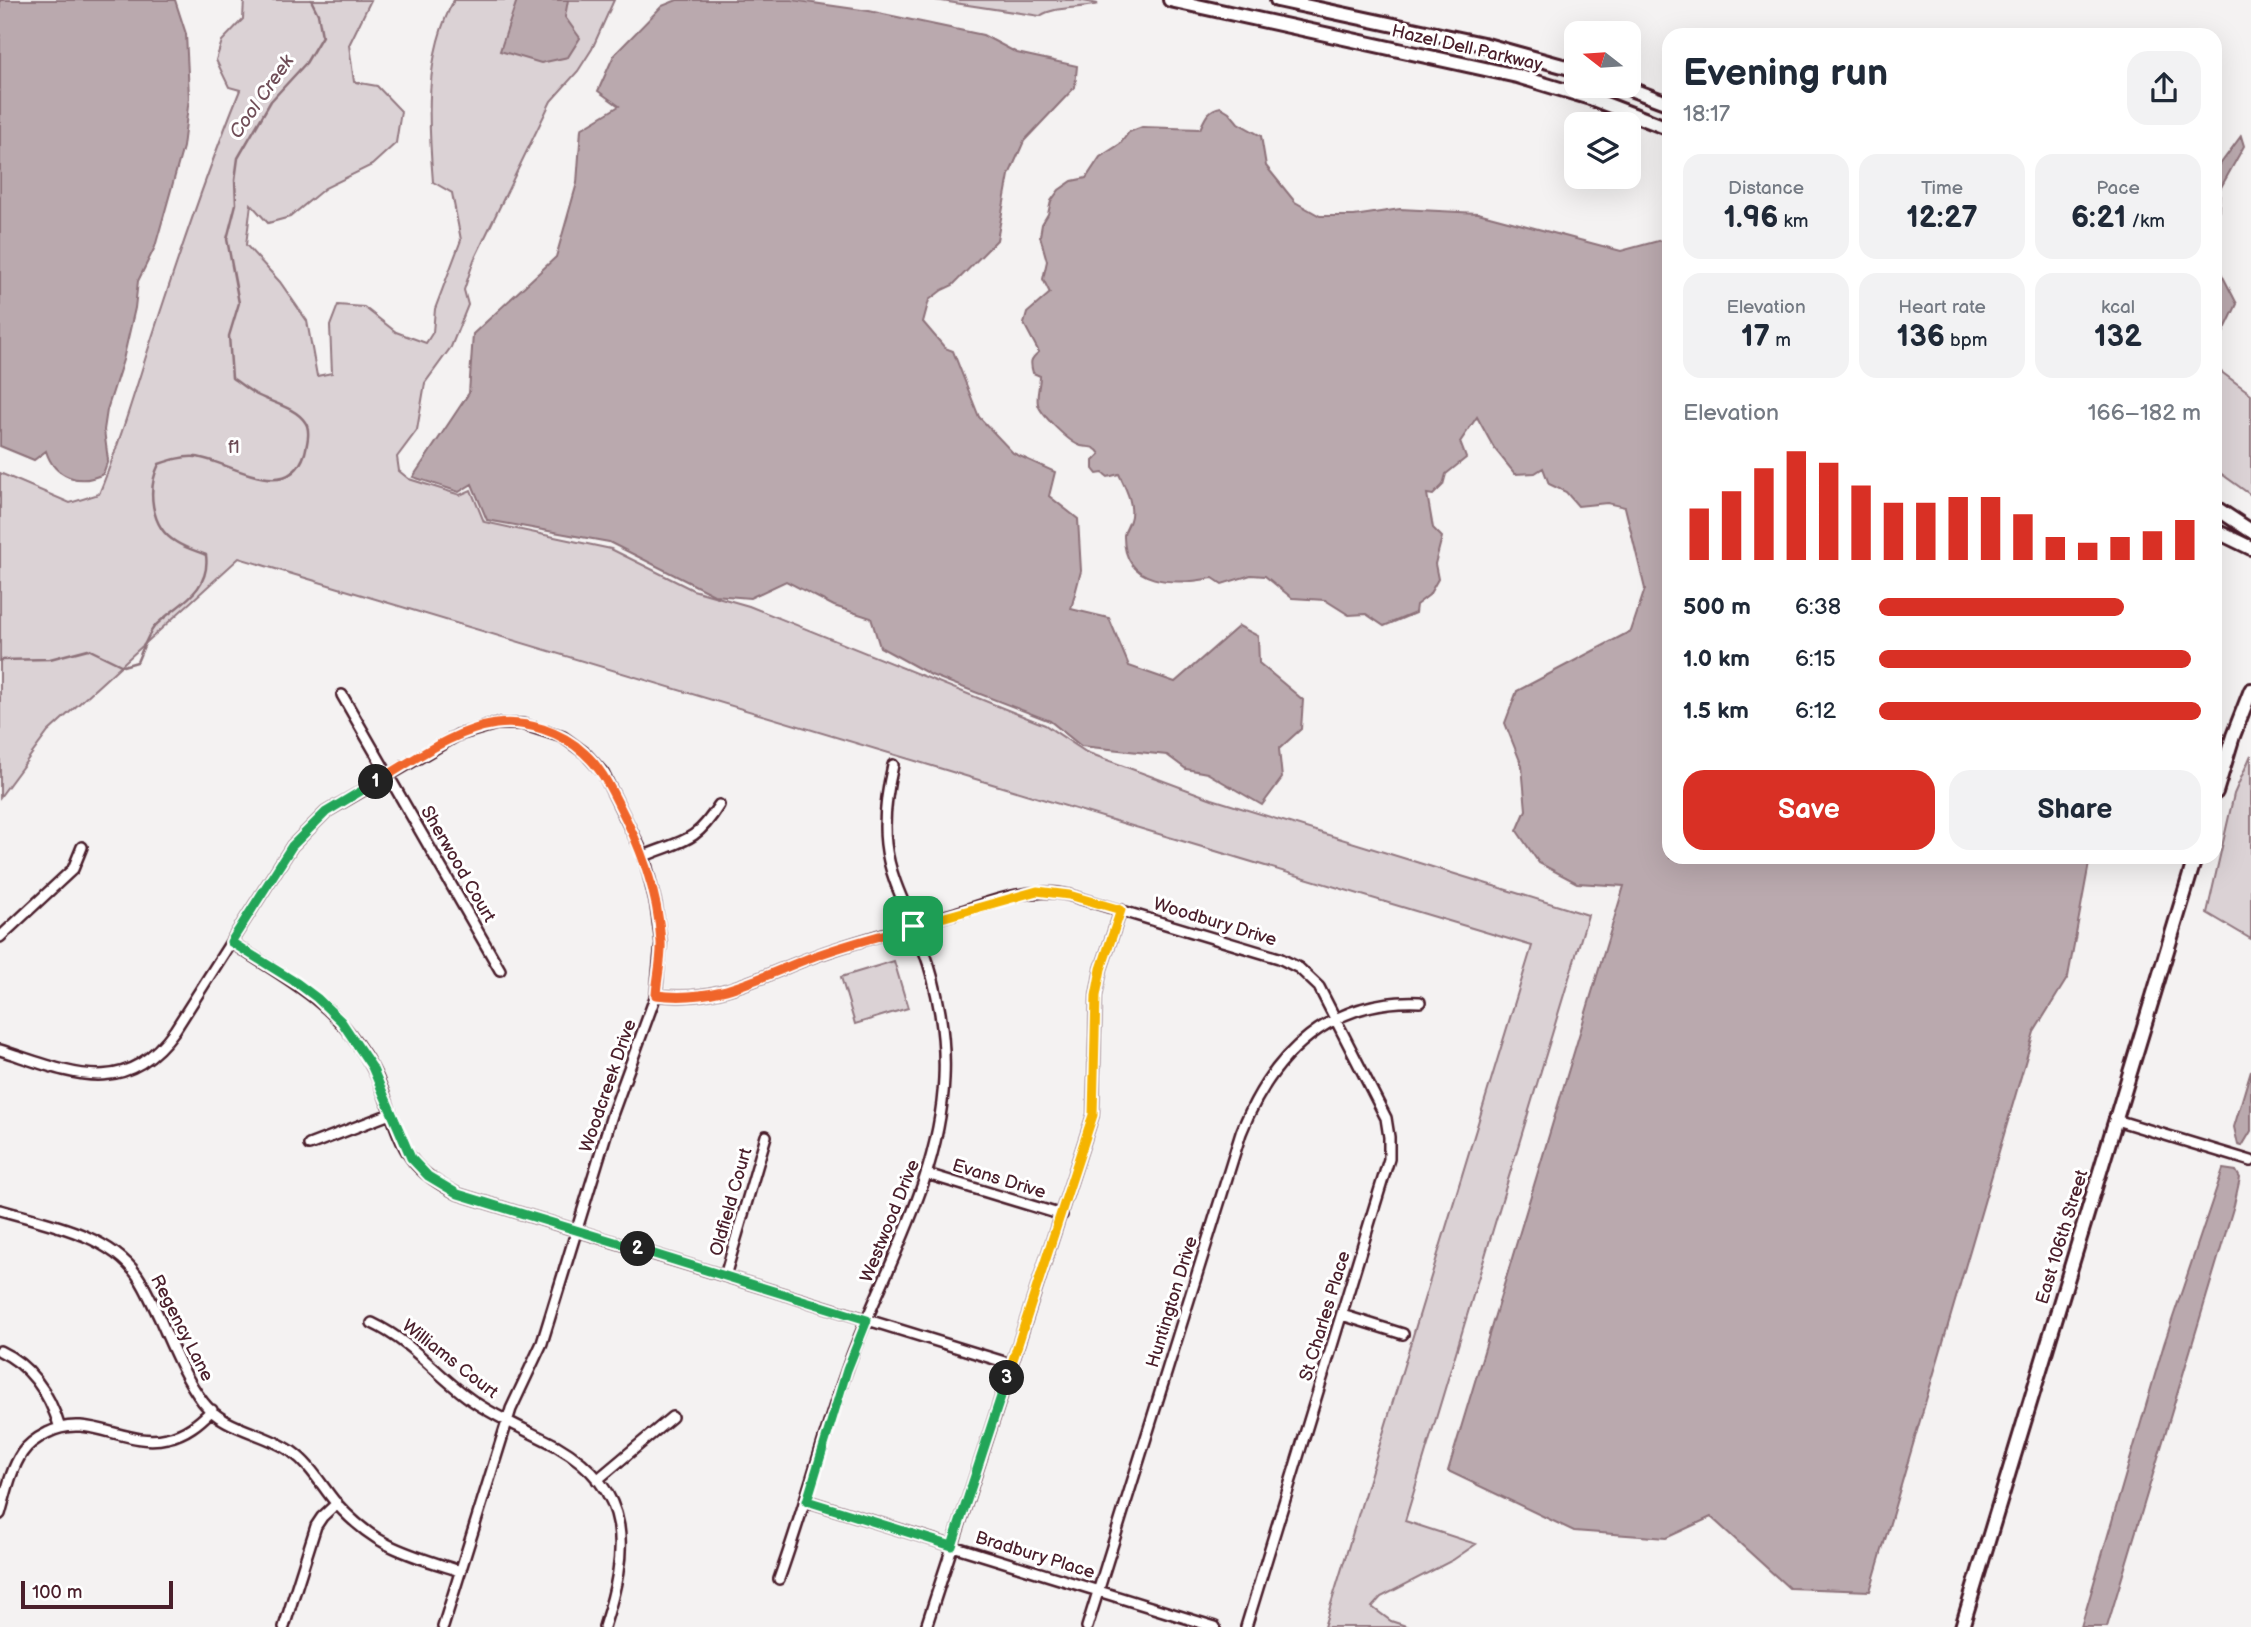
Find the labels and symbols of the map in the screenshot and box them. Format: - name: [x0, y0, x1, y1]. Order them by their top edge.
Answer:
- street label: Hazel Dell Parkway: [1390, 20, 1545, 76]
- north arrow: [1564, 21, 1642, 98]
- water label: Cool Creek: [225, 50, 300, 143]
- park label: f1: [228, 437, 240, 458]
- pin: 1: [358, 764, 394, 800]
- street label: Sherwood Court: [416, 802, 500, 926]
- street label: Woodbury Drive: [1151, 893, 1279, 951]
- pin: [883, 896, 943, 956]
- street label: Woodcreek Drive: [575, 1016, 641, 1155]
- street label: Oldfield Court: [706, 1145, 757, 1258]
- street label: Evans Drive: [950, 1155, 1049, 1203]
- street label: Westwood Drive: [856, 1156, 924, 1285]
- street label: East 106th Street: [2032, 1167, 2093, 1307]
- pin: 2: [620, 1232, 656, 1266]
- street label: Huntington Drive: [1142, 1234, 1202, 1370]
- street label: St Charles Place: [1295, 1248, 1355, 1383]
- street label: Regency Lane: [146, 1271, 218, 1385]
- street label: Williams Court: [398, 1315, 503, 1403]
- pin: 3: [990, 1360, 1024, 1396]
- street label: Bradbury Place: [973, 1527, 1098, 1583]
- scale bar: [21, 1578, 173, 1610]

